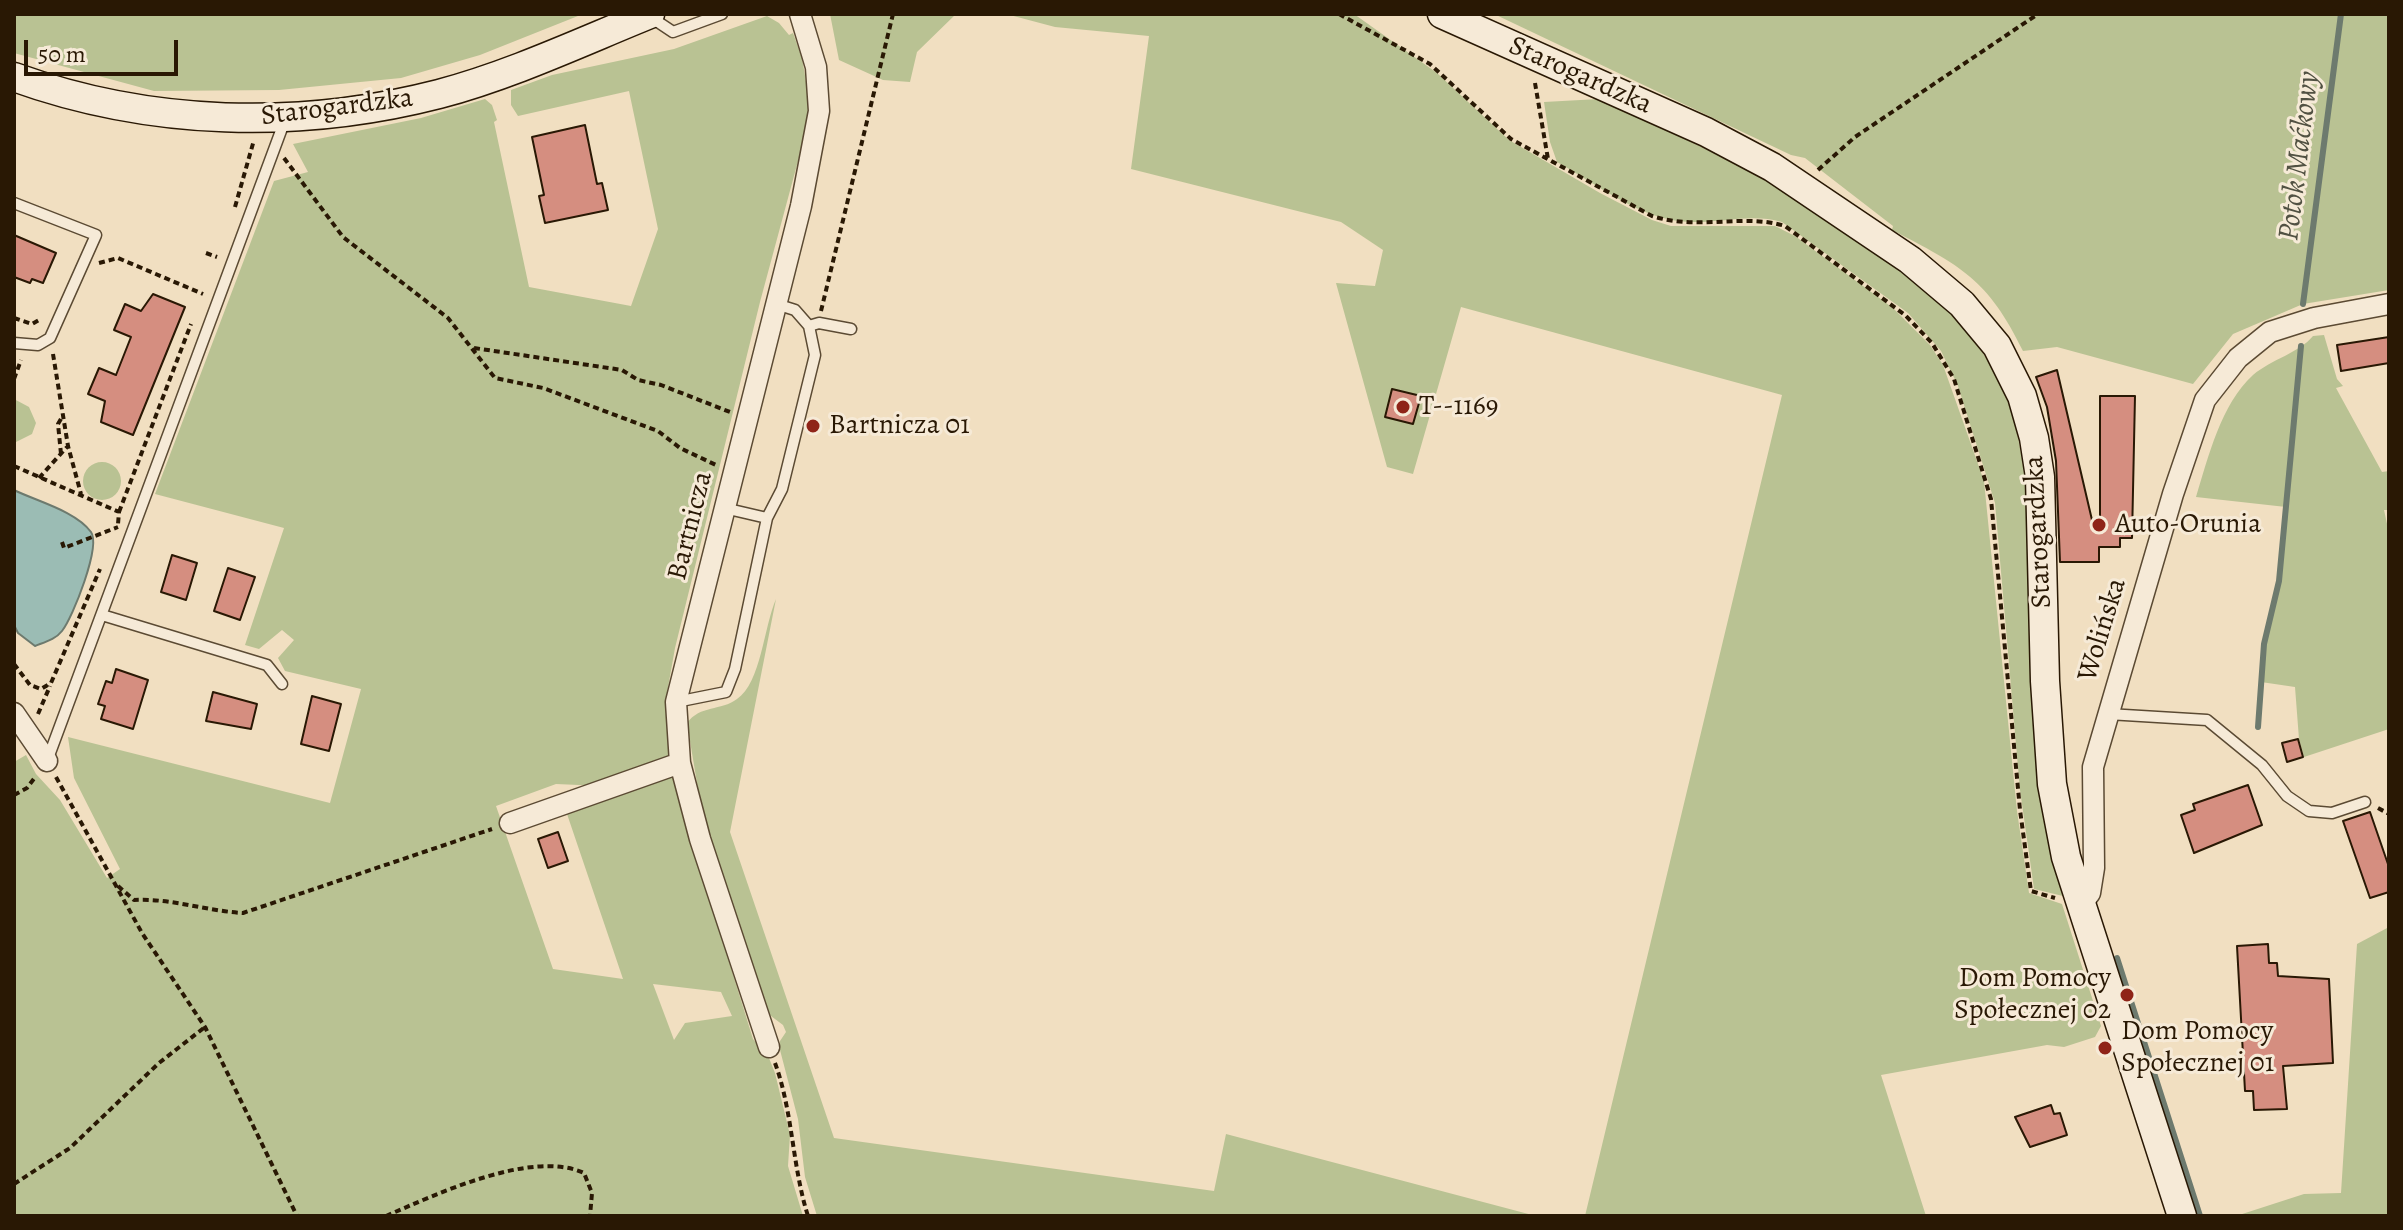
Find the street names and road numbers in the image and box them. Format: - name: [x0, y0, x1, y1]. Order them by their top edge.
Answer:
- street label: Starogardzka: [1503, 30, 1657, 122]
- street label: Starogardzka: [259, 82, 415, 134]
- street label: Starogardzka: [2018, 455, 2060, 609]
- street label: Bartnicza: [661, 468, 721, 584]
- street label: Wolińska: [2071, 574, 2135, 686]

